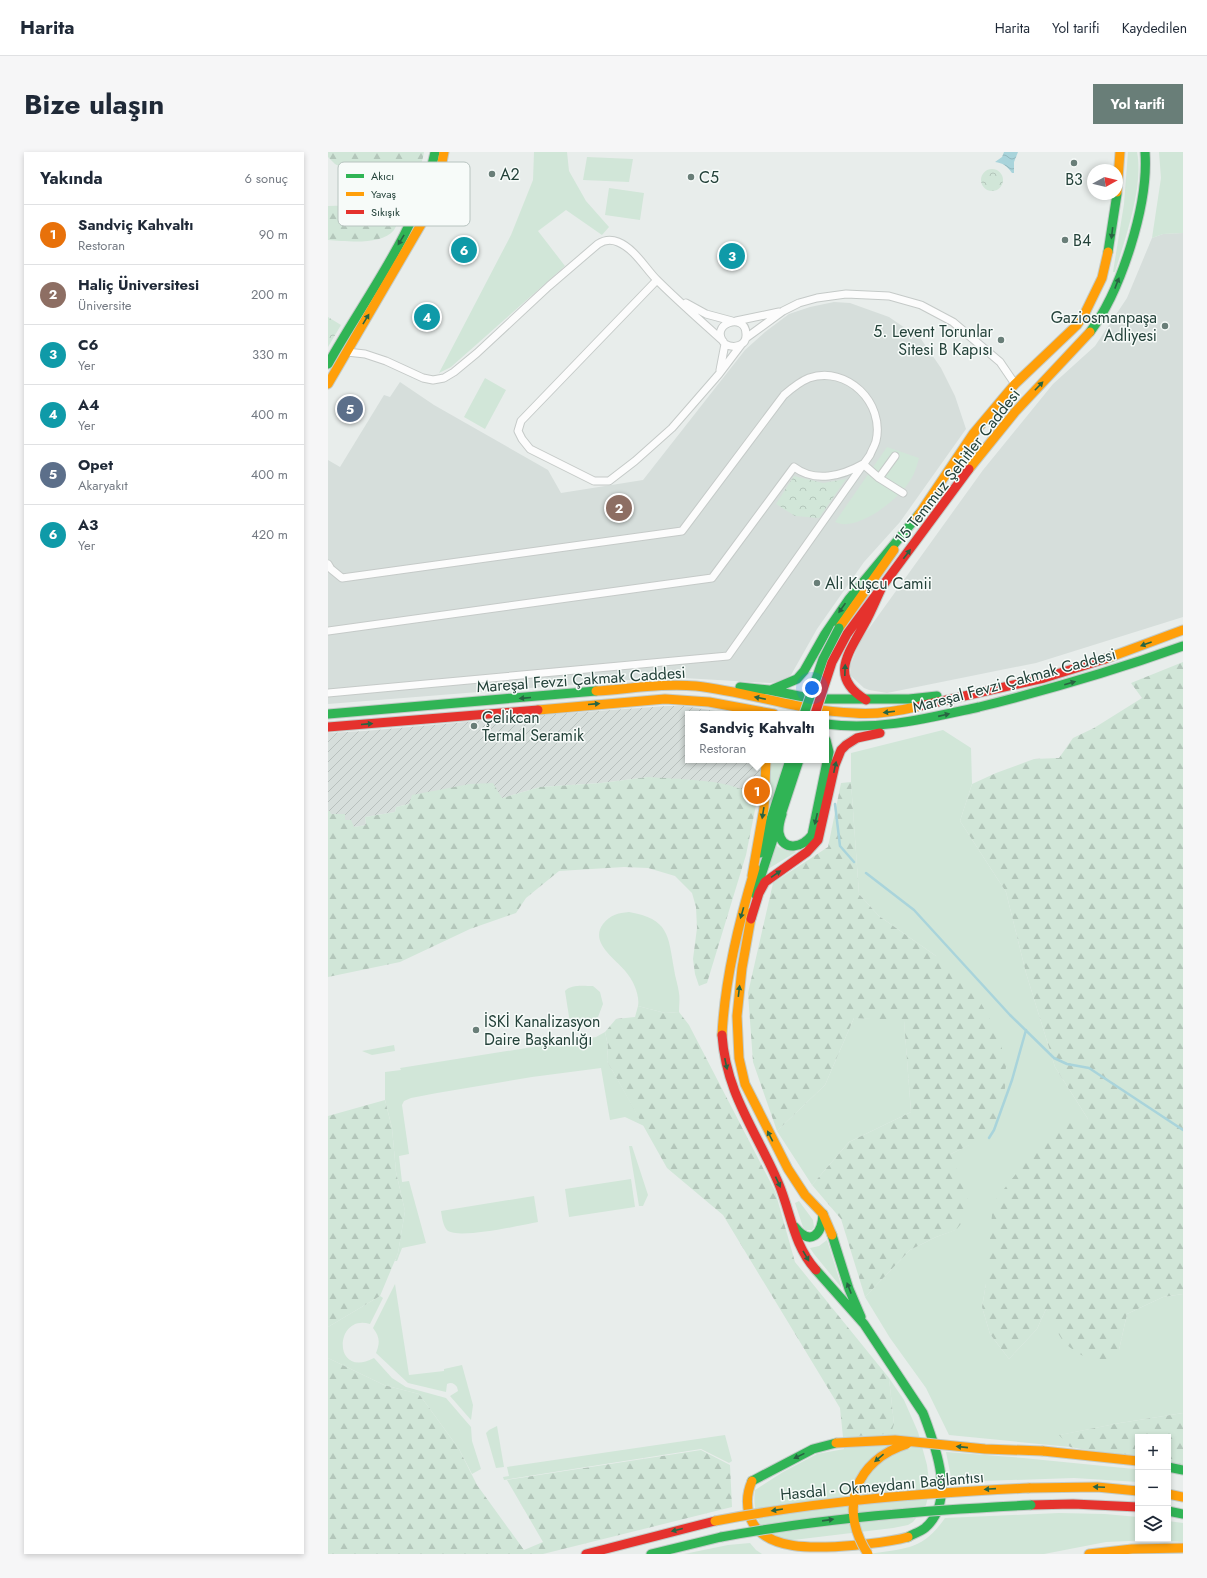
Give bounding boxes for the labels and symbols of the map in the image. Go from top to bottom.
marker: B3 [1069,158,1079,168]
legend [338,162,470,226]
place label: A2 [500,163,520,186]
north arrow [1087,164,1123,200]
place label: C5 [699,166,719,189]
text: Akıcı [371,168,394,184]
place label: B3 [1065,168,1083,191]
marker: A2 [487,169,497,179]
marker: C5 [686,172,696,182]
text: Yavaş [371,186,396,202]
text: Sıkışık [371,204,400,220]
one-way arrow [1109,227,1115,239]
place label: B4 [1073,229,1091,252]
one-way arrow [398,234,405,246]
pin: 6 [451,235,477,265]
marker: B4 [1060,235,1070,245]
pin: 3 [719,241,745,271]
one-way arrow [1114,277,1120,289]
pin: 4 [414,302,440,332]
place label: Gaziosmanpaşa Adliyesi [1051,306,1157,347]
one-way arrow [363,313,370,325]
place label: 5. Levent Torunlar Sitesi B Kapısı [873,320,994,361]
marker: Gaziosmanpaşa Adliyesi [1160,321,1170,331]
marker: 5. Levent Torunlar Sitesi B Kapısı [996,335,1006,345]
one-way arrow [1034,381,1044,391]
street label: 15 Temmuz Şehitler Caddesi [889,384,1026,549]
pin: 5 [337,394,363,424]
pin: 2 [606,493,632,523]
one-way arrow [903,549,911,559]
place label: Ali Kuşcu Camii [825,572,932,595]
marker: Ali Kuşcu Camii [812,578,822,588]
one-way arrow [838,603,846,614]
one-way arrow [1140,641,1152,647]
street label: Mareşal Fevzi Çakmak Caddesi [910,642,1118,719]
street label: Mareşal Fevzi Çakmak Caddesi [476,661,686,698]
one-way arrow [842,664,849,676]
your location [802,678,822,698]
one-way arrow [1064,680,1076,686]
one-way arrow [519,694,531,701]
one-way arrow [754,694,766,700]
one-way arrow [588,701,600,708]
place label: Çelikcan Termal Seramik [482,706,585,747]
one-way arrow [883,709,895,715]
one-way arrow [938,711,950,717]
one-way arrow [361,720,373,727]
marker: Çelikcan Termal Seramik [469,721,479,731]
one-way arrow [832,760,838,773]
pin: 1 [744,776,770,806]
one-way arrow [760,807,766,819]
one-way arrow [812,813,818,825]
one-way arrow [771,870,781,878]
one-way arrow [739,907,745,919]
one-way arrow [736,985,742,998]
place label: İSKİ Kanalizasyon Daire Başkanlığı [484,1010,600,1051]
marker: İSKİ Kanalizasyon Daire Başkanlığı [471,1025,481,1035]
one-way arrow [723,1058,729,1070]
one-way arrow [767,1130,773,1142]
one-way arrow [775,1177,781,1188]
one-way arrow [802,1250,809,1262]
one-way arrow [845,1282,851,1294]
one-way arrow [956,1443,968,1450]
one-way arrow [794,1453,805,1459]
one-way arrow [874,1453,884,1462]
street label: Hasdal - Okmeydanı Bağlantısı [779,1465,985,1506]
one-way arrow [1092,1484,1105,1490]
one-way arrow [984,1486,996,1493]
one-way arrow [771,1507,783,1513]
one-way arrow [822,1517,834,1523]
one-way arrow [670,1527,683,1533]

